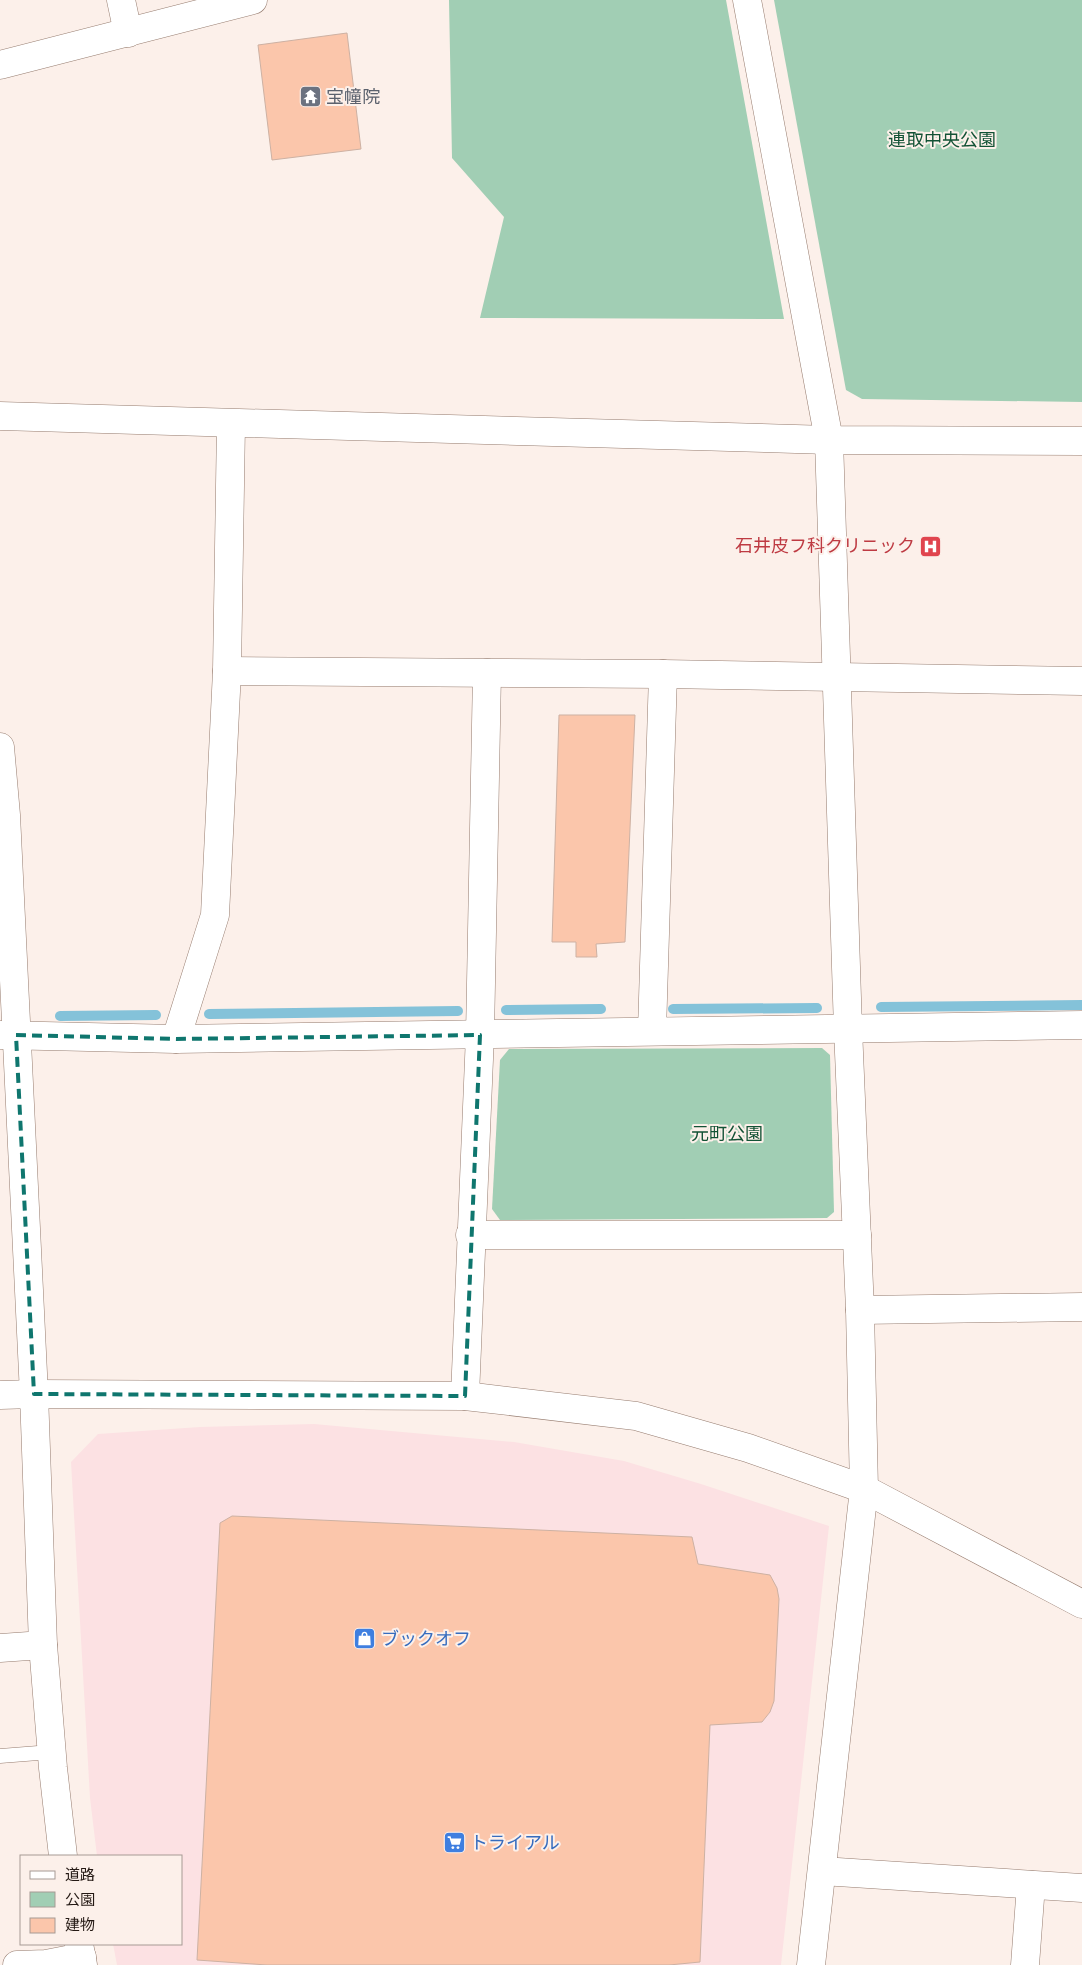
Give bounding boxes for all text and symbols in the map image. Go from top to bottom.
temple icon: 宝幢院 [298,85,322,109]
place label: 宝幢院 [326,85,380,108]
park label: 連取中央公園 [888,128,996,151]
place label: 石井皮フ科クリニック [735,534,915,557]
hospital icon: 石井皮フ科クリニック [919,534,943,558]
park label: 元町公園 [691,1122,763,1145]
shop icon: ブックオフ [353,1627,377,1651]
place label: ブックオフ [381,1627,471,1650]
supermarket icon: トライアル [442,1831,466,1855]
place label: トライアル [470,1831,560,1854]
legend [20,1855,182,1945]
text: 道路 [65,1865,95,1884]
text: 公園 [65,1890,95,1909]
text: 建物 [65,1915,95,1934]

